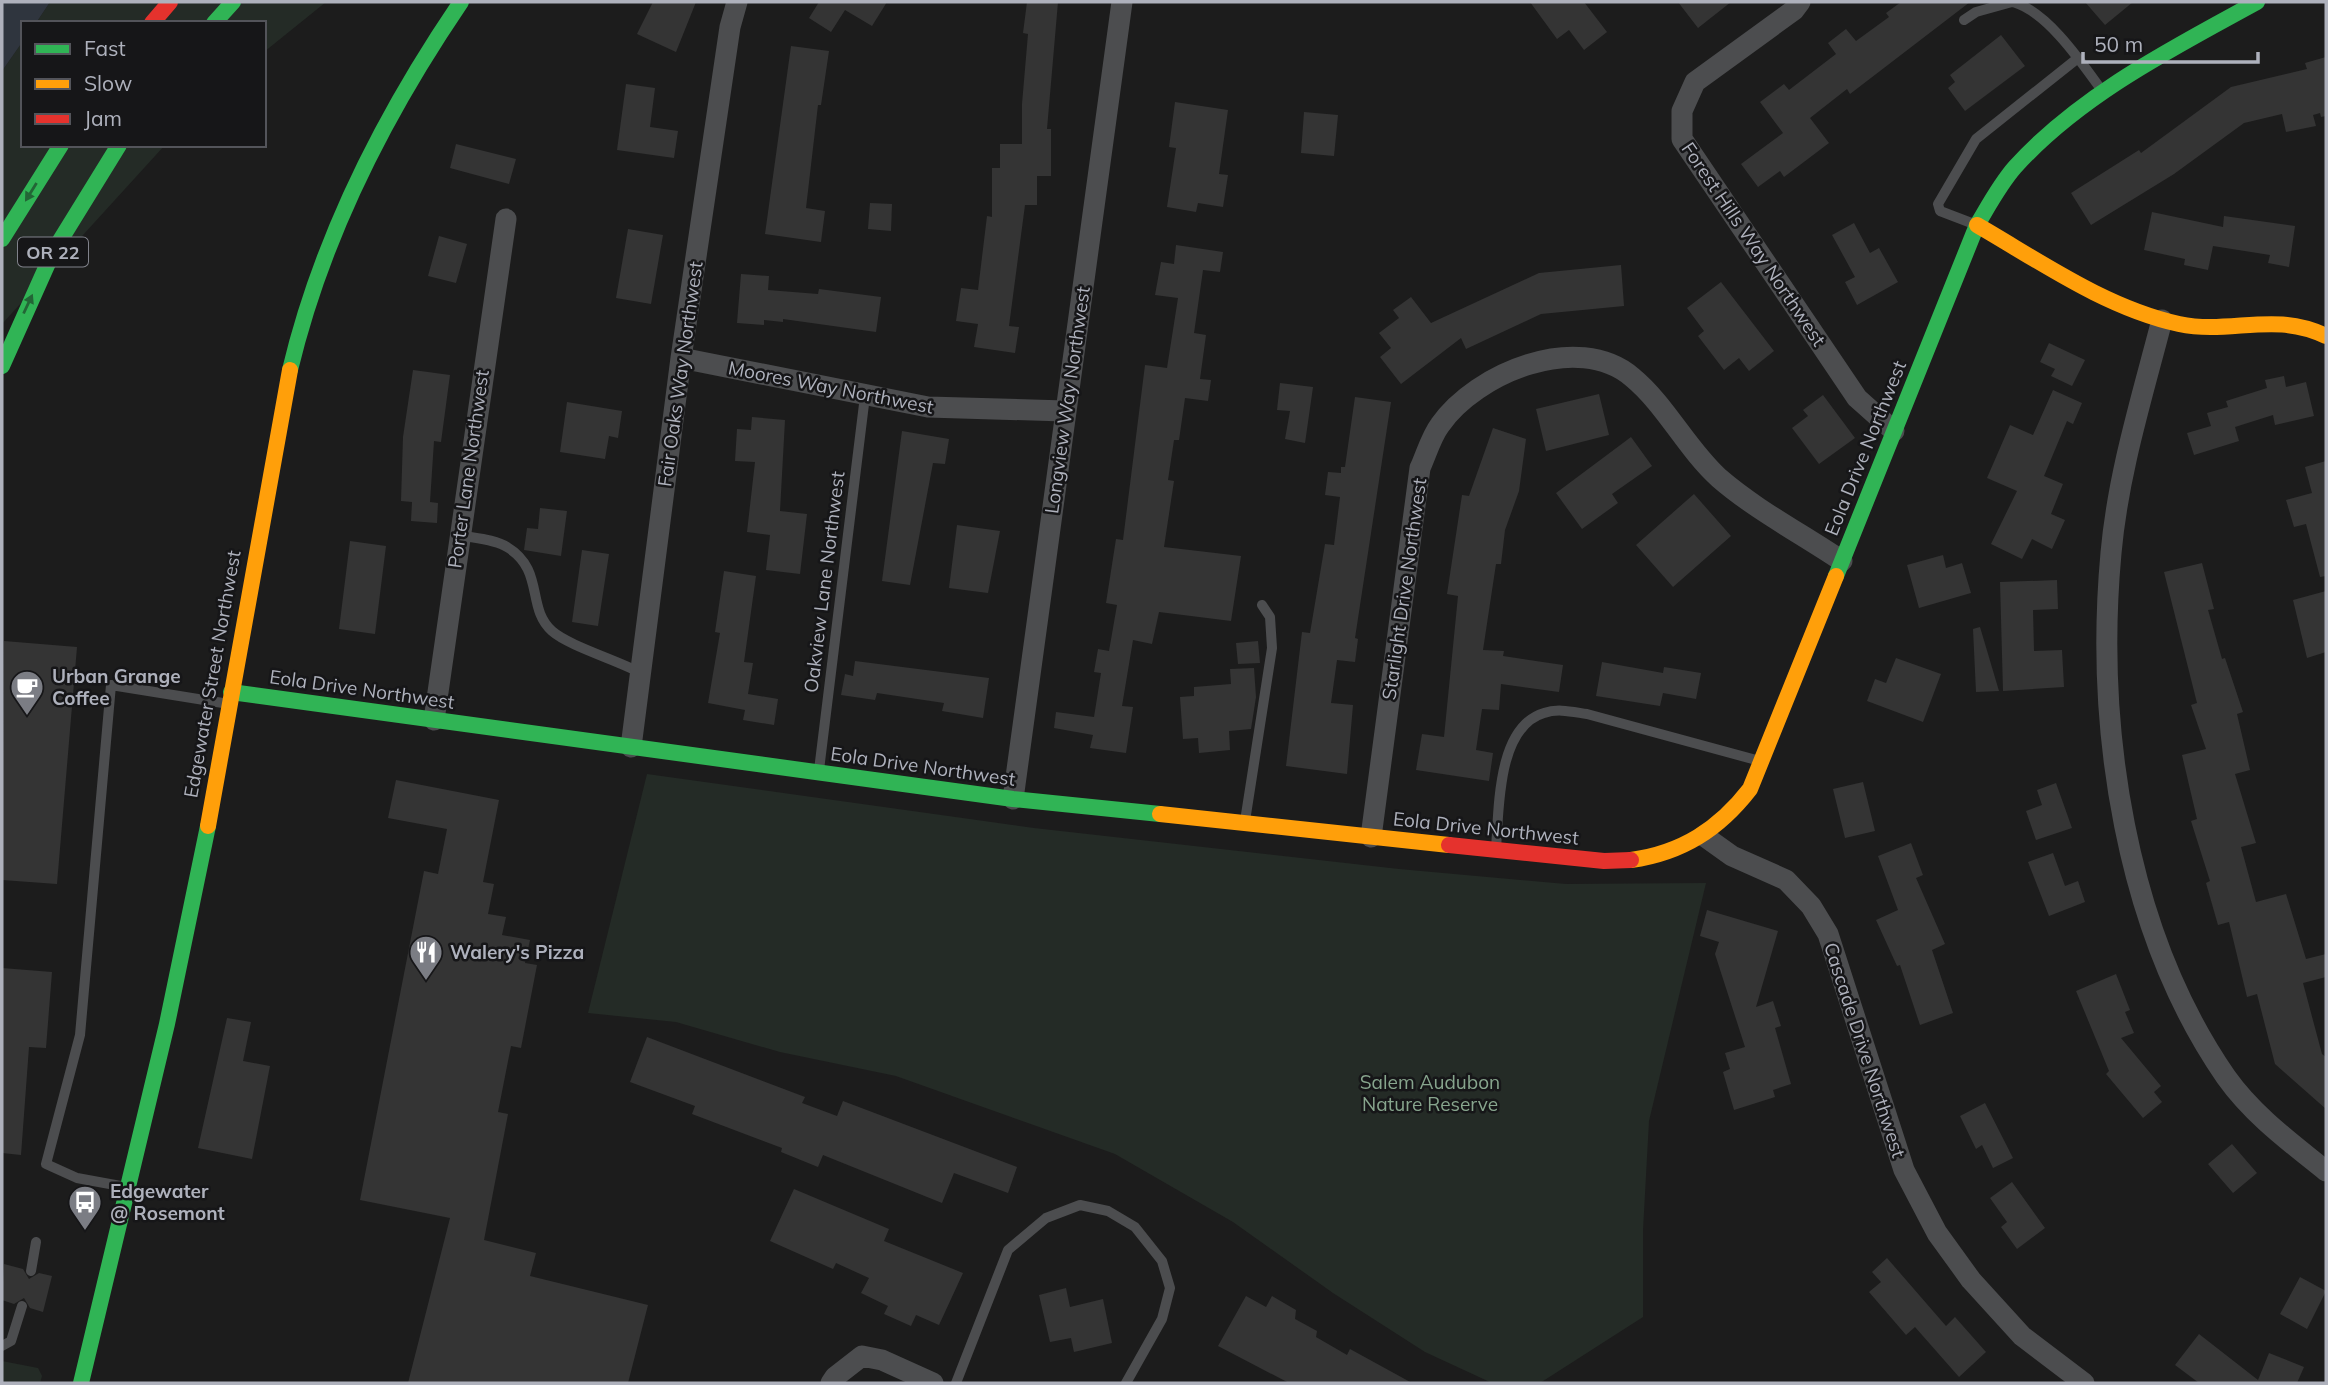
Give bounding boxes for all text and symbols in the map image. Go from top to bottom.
legend [21,21,266,147]
scale bar [2083,21,2258,65]
text: 50 m [2094,31,2143,57]
text: Fast [84,35,126,61]
text: Slow [84,70,132,96]
text: Jam [84,105,122,131]
street label: Forest Hills Way Northwest [1677,137,1832,351]
one-way arrow [24,182,37,201]
road number: OR 22 [18,238,88,266]
street label: Fair Oaks Way Northwest [652,259,708,488]
street label: Longview Way Northwest [1039,285,1095,515]
one-way arrow [23,294,34,314]
street label: Moores Way Northwest [726,355,936,419]
street label: Eola Drive Northwest [1819,357,1911,539]
street label: Porter Lane Northwest [442,368,494,570]
street label: Oakview Lane Northwest [799,470,850,694]
street label: Starlight Drive Northwest [1377,476,1431,701]
street label: Edgewater Street Northwest [178,548,246,800]
place label: Urban Grange Coffee [52,664,181,710]
street label: Eola Drive Northwest [268,664,456,714]
cafe icon: Urban Grange Coffee [8,668,46,717]
street label: Eola Drive Northwest [829,741,1017,791]
street label: Eola Drive Northwest [1392,806,1580,850]
restaurant icon: Walery's Pizza [407,933,445,982]
street label: Cascade Drive Northwest [1819,939,1911,1161]
place label: Walery's Pizza [450,940,584,964]
park label: Salem Audubon Nature Reserve [1360,1070,1500,1116]
place label: Edgewater @ Rosemont [110,1179,225,1225]
bus stop icon: Edgewater @ Rosemont [66,1183,104,1232]

